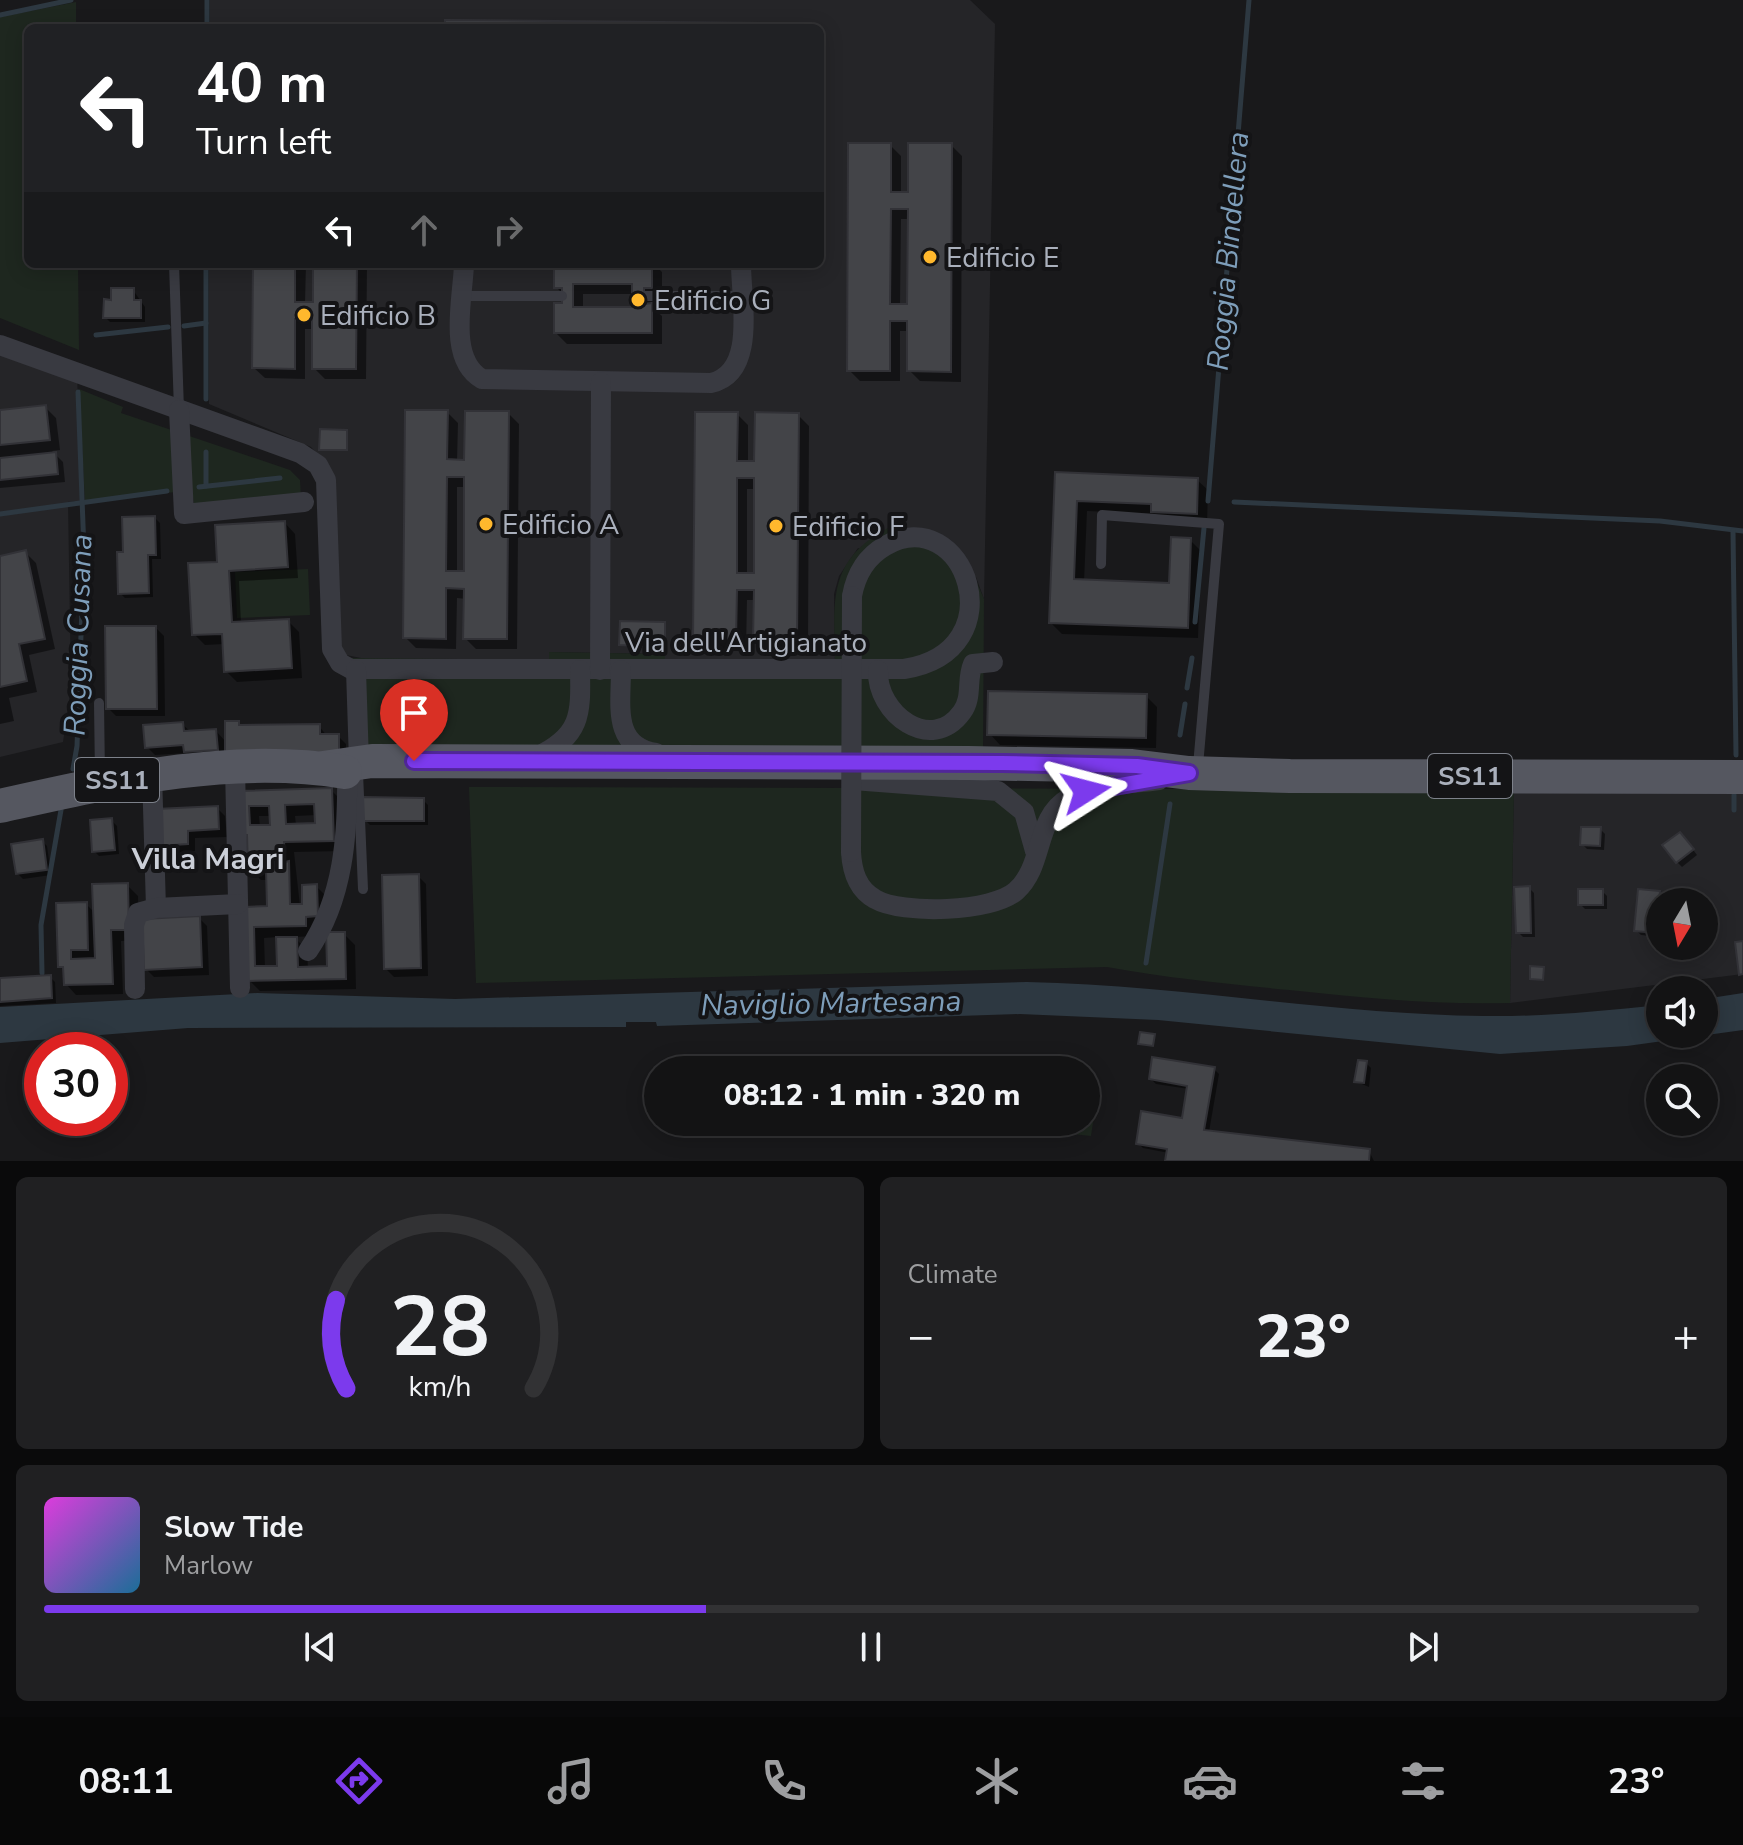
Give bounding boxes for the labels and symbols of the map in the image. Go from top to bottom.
water label: Roggia Bindellera [1198,130,1259,372]
place label: Edificio E [946,239,1059,277]
marker: Edificio E [921,248,939,266]
place label: Edificio G [654,282,771,320]
marker: Edificio G [629,291,647,309]
place label: Edificio B [320,297,436,335]
marker: Edificio B [295,306,313,324]
place label: Edificio A [502,506,619,544]
place label: Edificio F [792,508,904,546]
marker: Edificio A [477,515,495,533]
marker: Edificio F [767,517,785,535]
water label: Roggia Cusana [54,533,103,737]
street label: Via dell'Artigianato [624,624,867,662]
pin [380,679,448,761]
position arrow [1044,749,1128,833]
road number: SS11 [1428,754,1512,798]
road number: SS11 [75,758,159,802]
district label: Villa Magri [131,839,284,880]
north arrow [1646,888,1718,960]
water label: Naviglio Martesana [700,981,962,1026]
speed limit sign: 30 [24,1032,128,1136]

